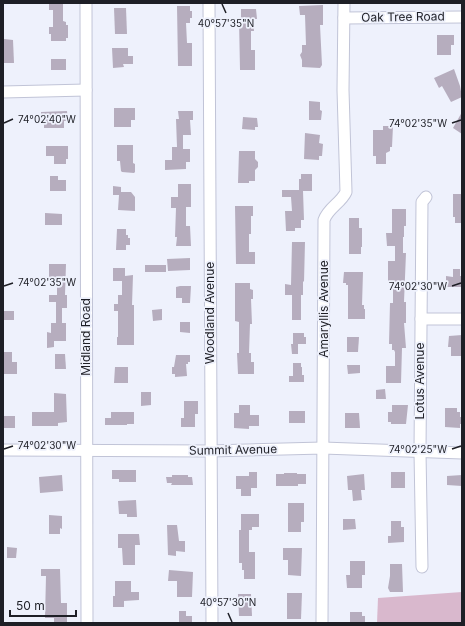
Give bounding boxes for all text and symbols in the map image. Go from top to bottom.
street label: Oak Tree Road [361,8,445,25]
text: 40°57'35"N [198,17,254,29]
text: 74°02'40"W [18,113,76,125]
text: 74°02'35"W [389,117,447,129]
street label: Amaryllis Avenue [316,260,331,358]
street label: Woodland Avenue [202,262,217,364]
text: 74°02'35"W [18,276,76,288]
text: 74°02'30"W [389,280,447,292]
street label: Midland Road [78,298,93,376]
street label: Lotus Avenue [412,343,427,419]
text: 74°02'30"W [18,439,76,451]
street label: Summit Avenue [189,441,277,458]
text: 74°02'25"W [389,443,447,455]
scale bar [10,592,76,618]
text: 40°57'30"N [200,596,256,608]
text: 50 m [16,598,45,613]

